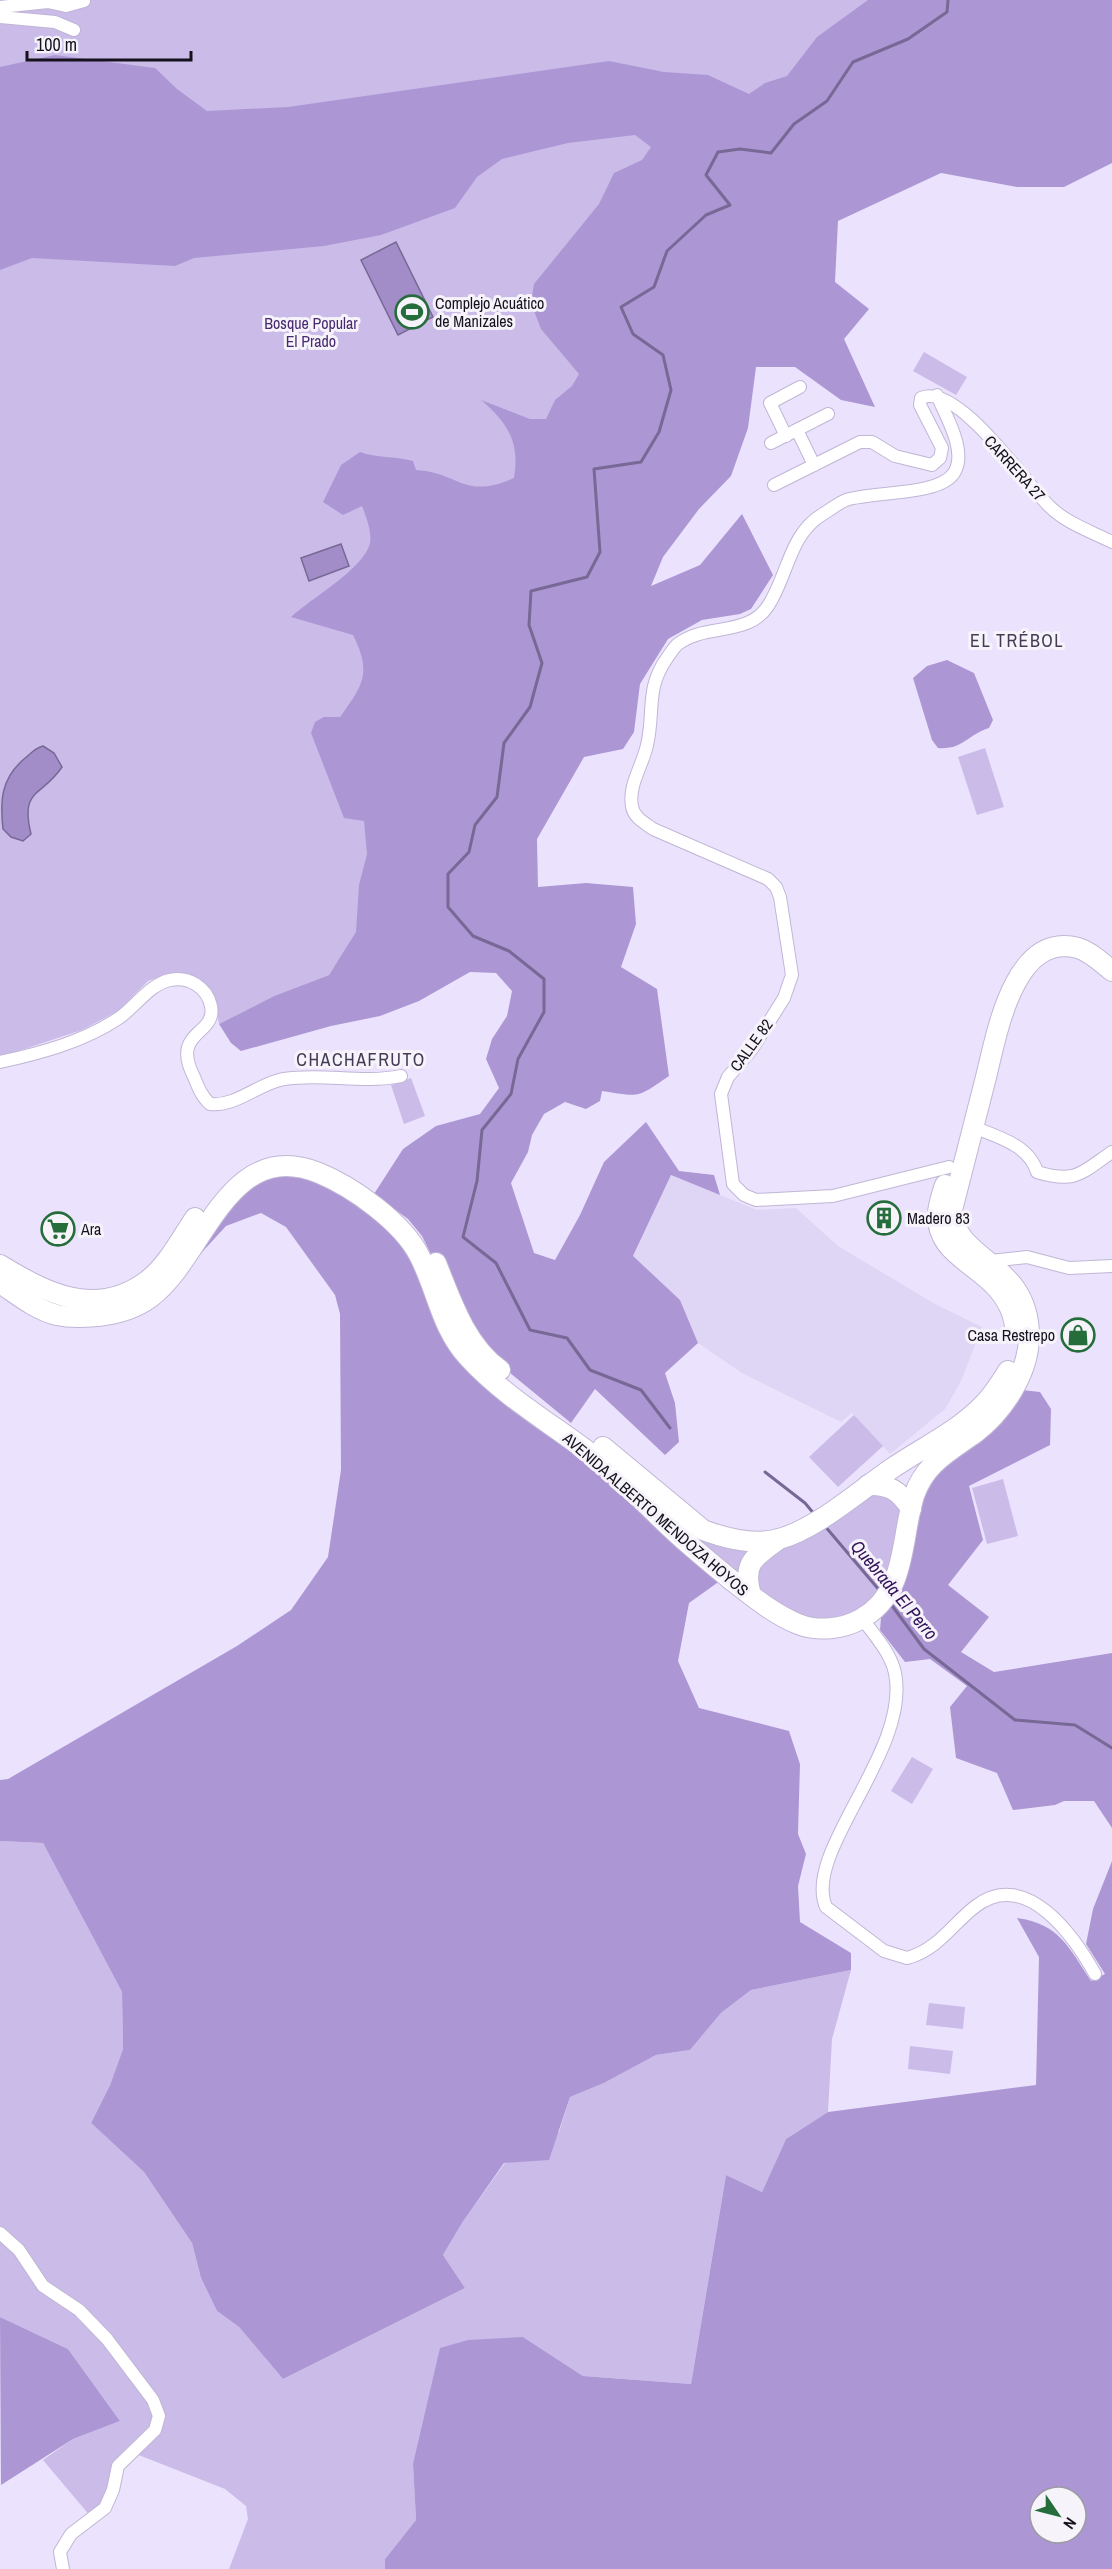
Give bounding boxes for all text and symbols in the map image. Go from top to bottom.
scale bar [27,24,190,62]
text: 100 m [36,32,77,57]
place label: Complejo Acuático de Manizales [435,292,544,332]
sports icon: Complejo Acuático de Manizales [394,294,430,330]
park label: Bosque Popular El Prado [264,312,358,352]
street label: CARRERA 27 [980,430,1050,506]
district label: EL TRÉBOL [970,628,1064,653]
street label: CALLE 82 [725,1014,777,1076]
district label: CHACHAFRUTO [296,1047,426,1072]
building icon: Madero 83 [866,1200,902,1236]
place label: Madero 83 [907,1207,970,1229]
supermarket icon: Ara [40,1211,76,1247]
place label: Ara [80,1218,102,1240]
shop icon: Casa Restrepo [1060,1317,1096,1353]
place label: Casa Restrepo [967,1324,1055,1346]
street label: AVENIDA ALBERTO MENDOZA HOYOS [558,1427,754,1601]
water label: Quebrada El Perro [845,1535,944,1645]
north arrow [1028,2485,1088,2545]
text: N [1059,2513,1082,2534]

